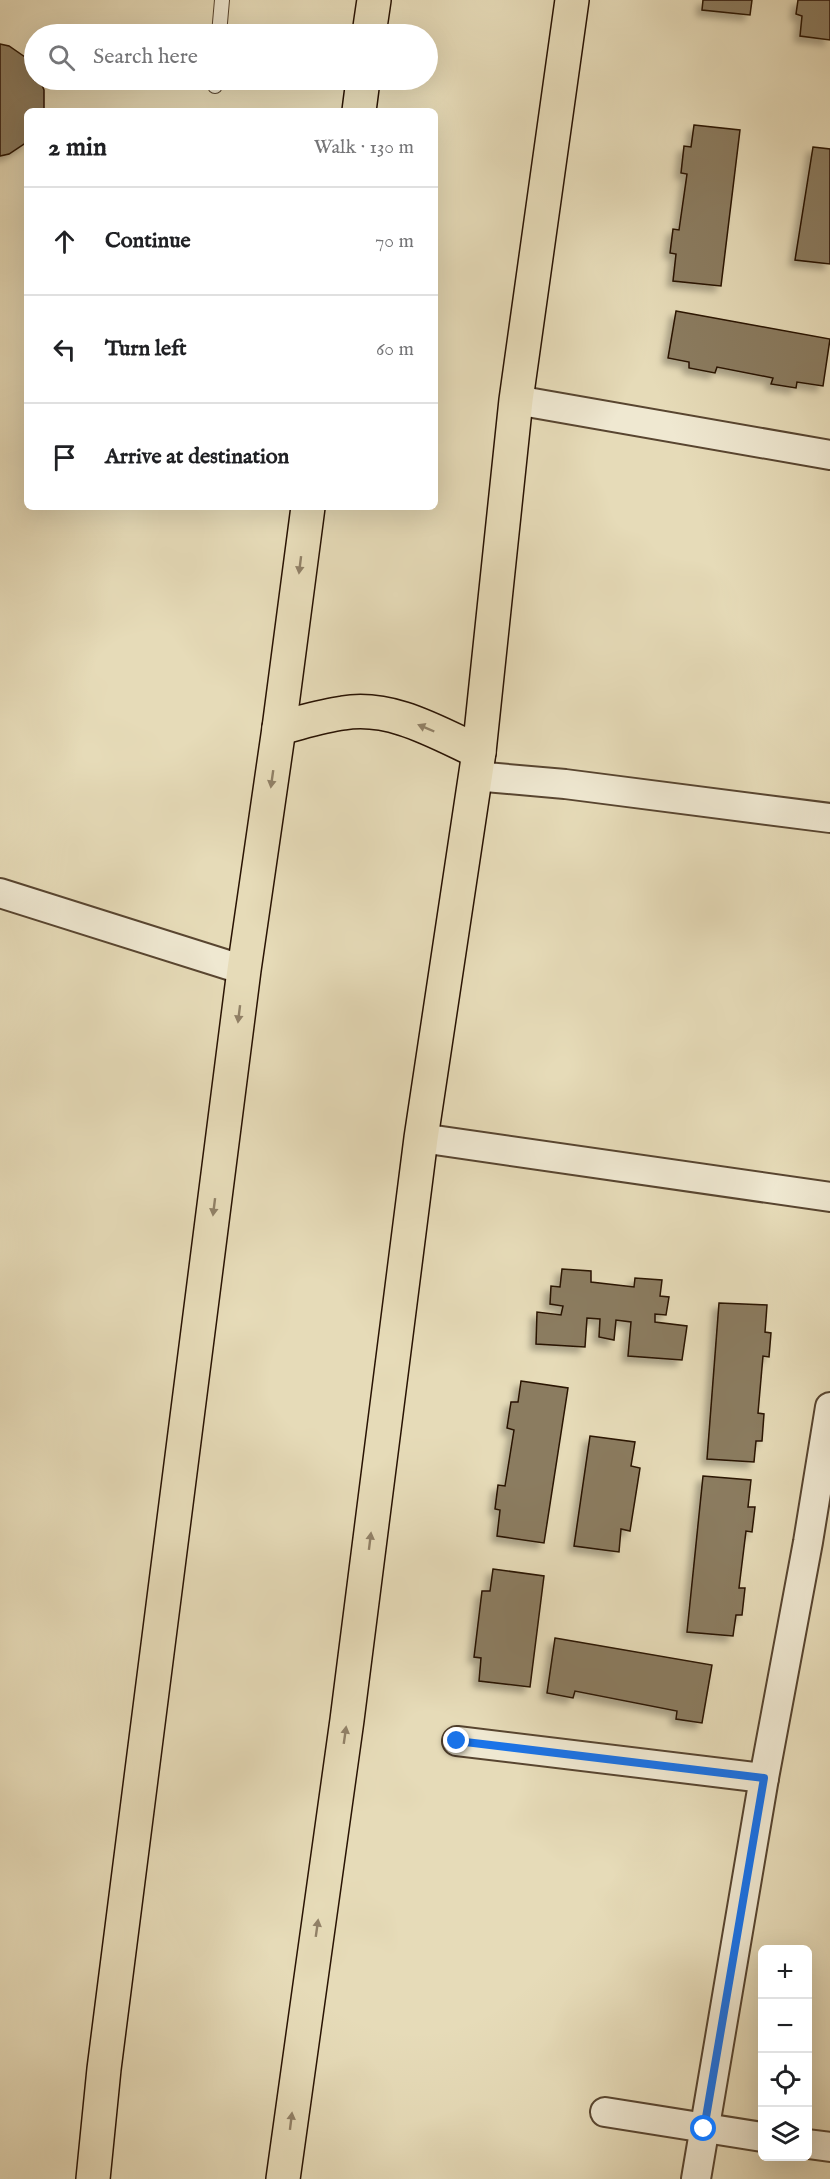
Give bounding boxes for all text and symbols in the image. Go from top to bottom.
search box [24,24,438,90]
icon: search [45,41,78,74]
text: Search here [93,43,198,71]
text: 2 min [48,131,107,164]
text: Walk · 130 m [314,135,414,160]
icon: ahead [48,225,81,258]
text: Continue [105,227,191,255]
text: 70 m [375,229,414,254]
icon: left [48,333,81,366]
text: Turn left [105,335,187,363]
text: 60 m [376,337,414,362]
icon: arrive [48,441,81,474]
text: Arrive at destination [105,443,289,471]
one-way arrow [296,556,305,575]
one-way arrow [416,723,434,733]
one-way arrow [267,770,276,789]
one-way arrow [234,1004,243,1023]
one-way arrow [209,1198,219,1217]
one-way arrow [365,1532,375,1551]
one-way arrow [341,1725,350,1744]
route end [443,1727,469,1753]
one-way arrow [313,1918,322,1937]
map controls [758,1945,812,2161]
button: + [758,1945,812,1999]
button: − [758,1999,812,2053]
button: locate [758,2053,812,2107]
button: layers [758,2107,812,2161]
one-way arrow [286,2111,295,2130]
route start [690,2115,716,2141]

